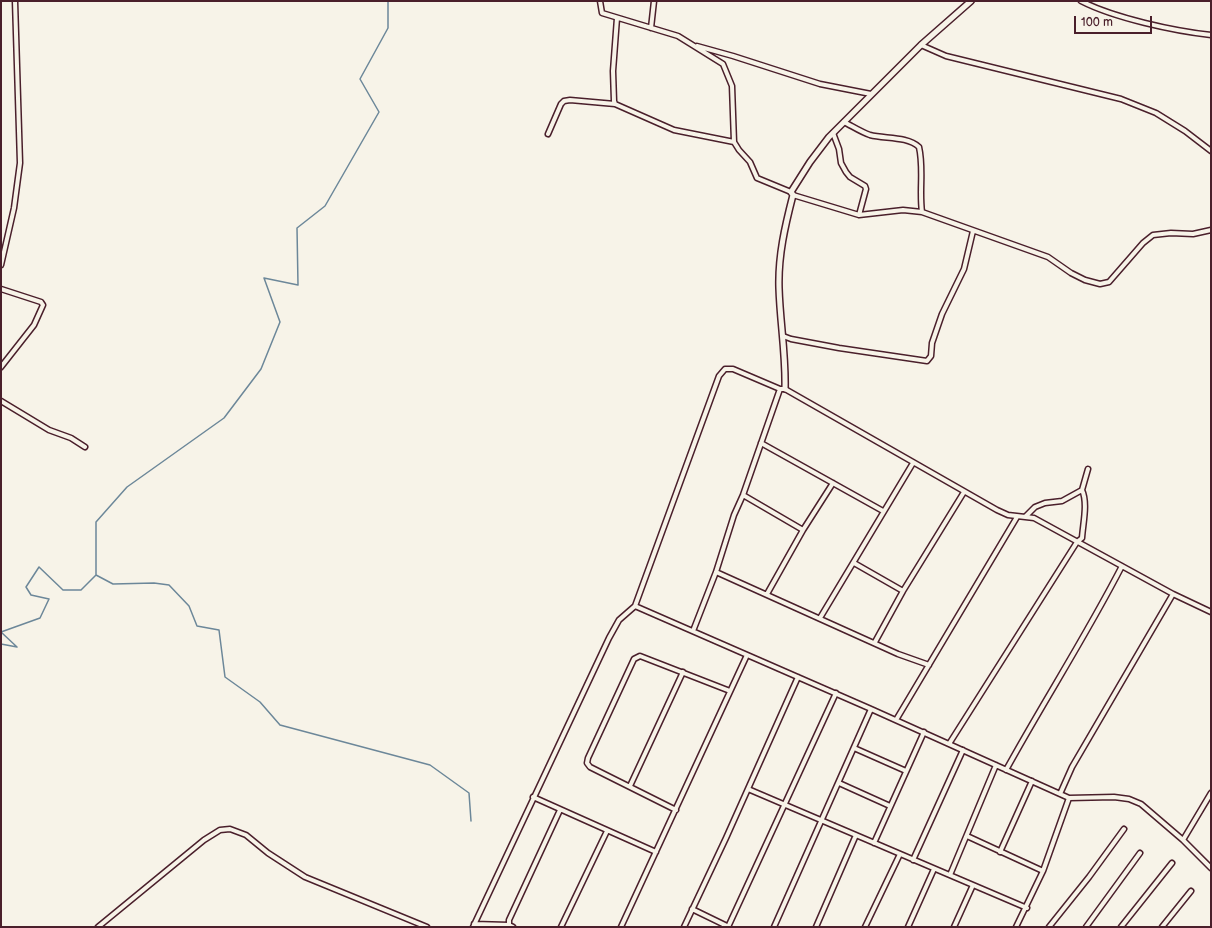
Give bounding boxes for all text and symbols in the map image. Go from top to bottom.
scale bar [1076,8,1154,34]
text: 100 m [1081,15,1113,30]

